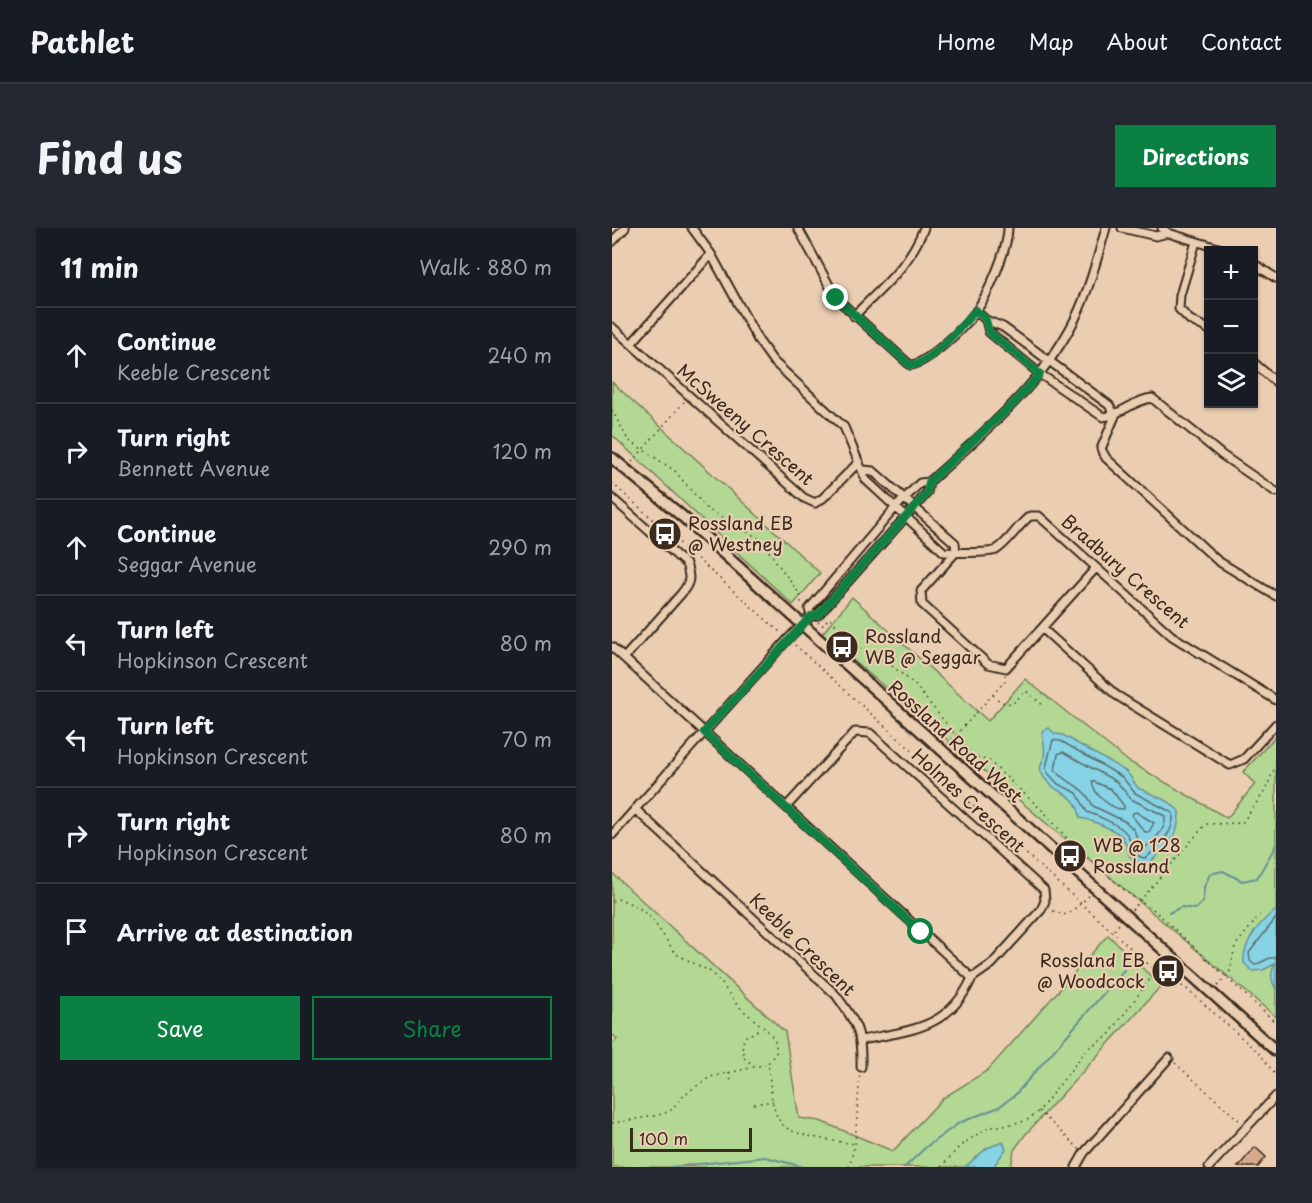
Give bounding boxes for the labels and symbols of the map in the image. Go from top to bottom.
route end [822,284,848,310]
street label: McSweeny Crescent [672,357,820,491]
street label: Bradbury Crescent [1056,508,1196,634]
place label: Rossland EB @ Westney [688,509,793,557]
bus stop icon: Rossland EB @ Westney [647,516,683,552]
place label: Rossland WB @ Seggar [865,622,981,670]
bus stop icon: Rossland WB @ Seggar [824,629,860,665]
street label: Rossland Road West [883,673,1029,809]
street label: Holmes Crescent [906,741,1032,858]
place label: WB @ 128 Rossland [1093,831,1181,879]
bus stop icon: WB @ 128 Rossland [1052,838,1088,874]
street label: Keeble Crescent [744,886,862,1002]
route start [907,918,933,944]
place label: Rossland EB @ Woodcock [1037,946,1145,994]
bus stop icon: Rossland EB @ Woodcock [1150,953,1186,989]
scale bar [630,1125,752,1152]

